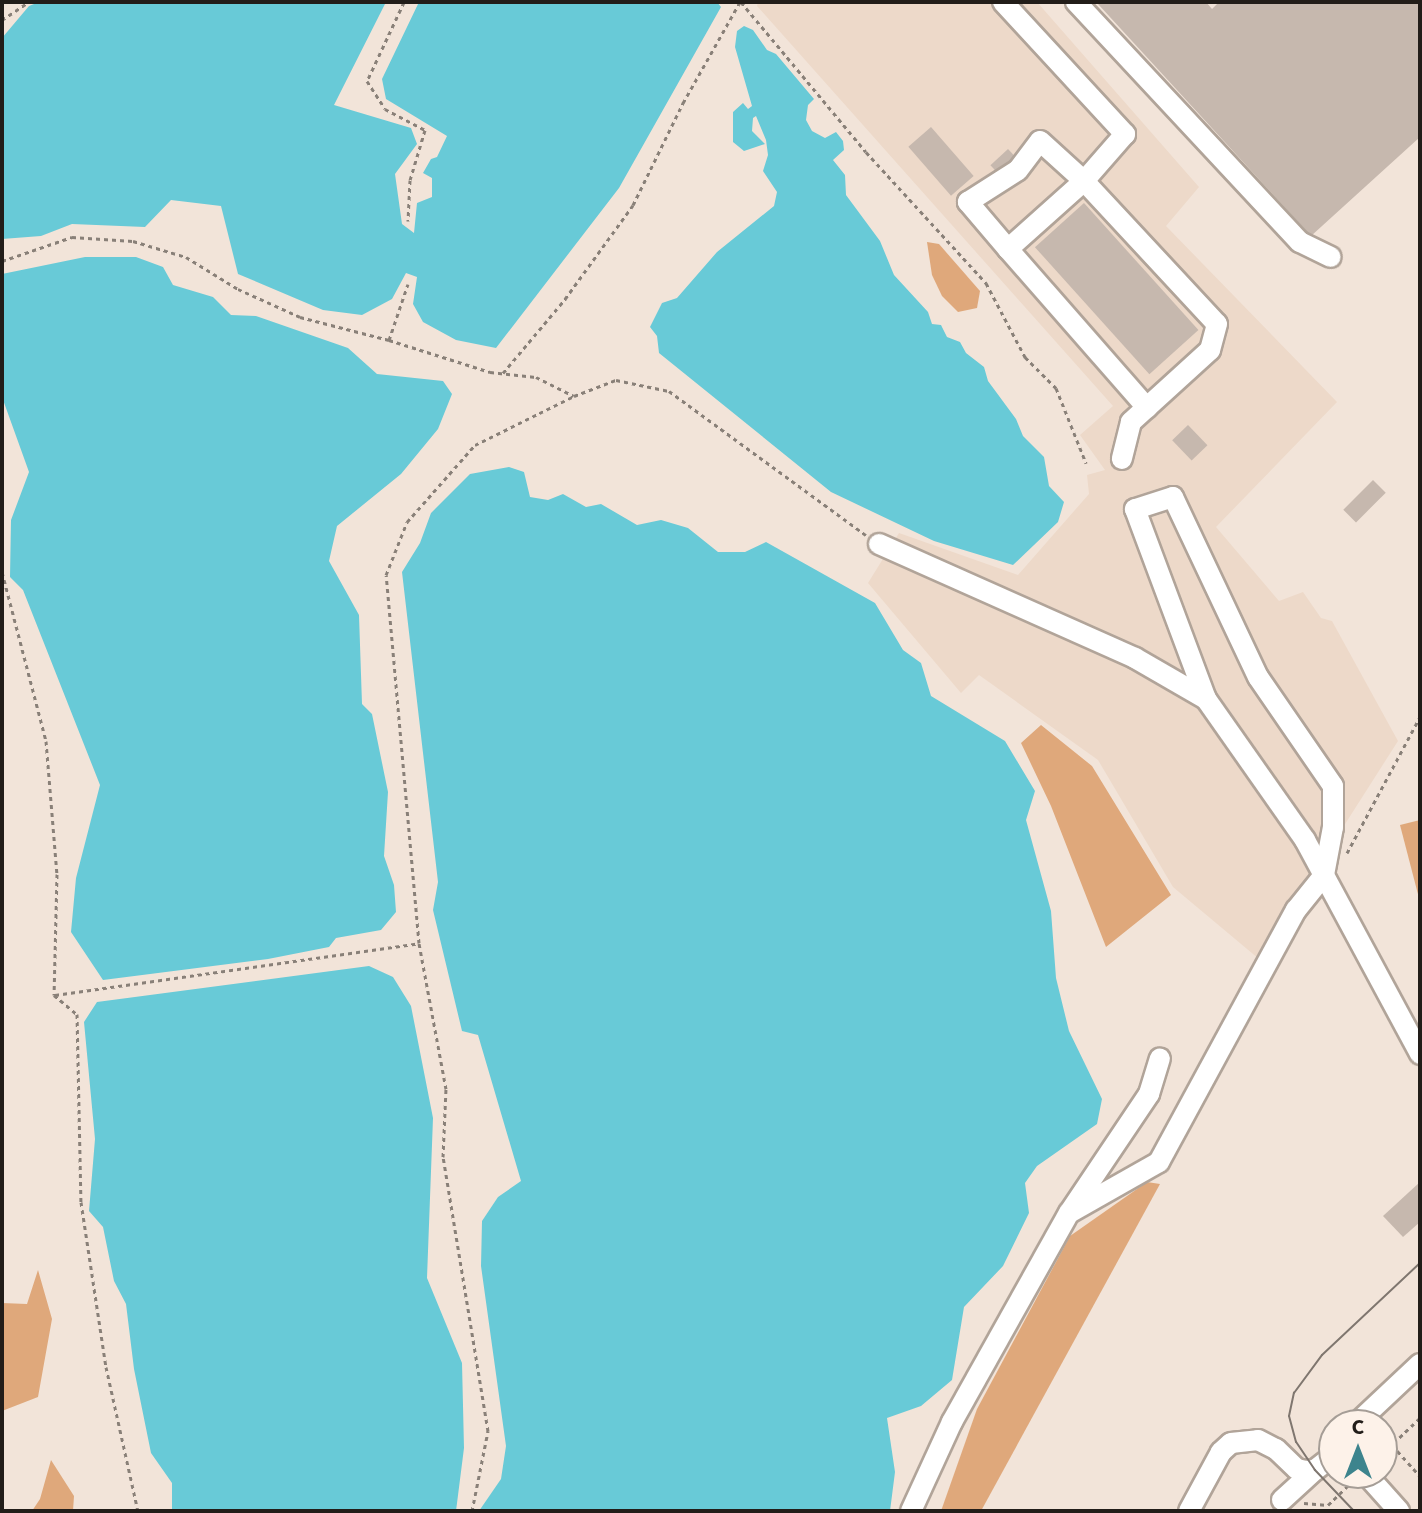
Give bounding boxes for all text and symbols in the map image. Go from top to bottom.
north arrow [1318,1409,1398,1489]
text: С [1352,1411,1364,1443]

